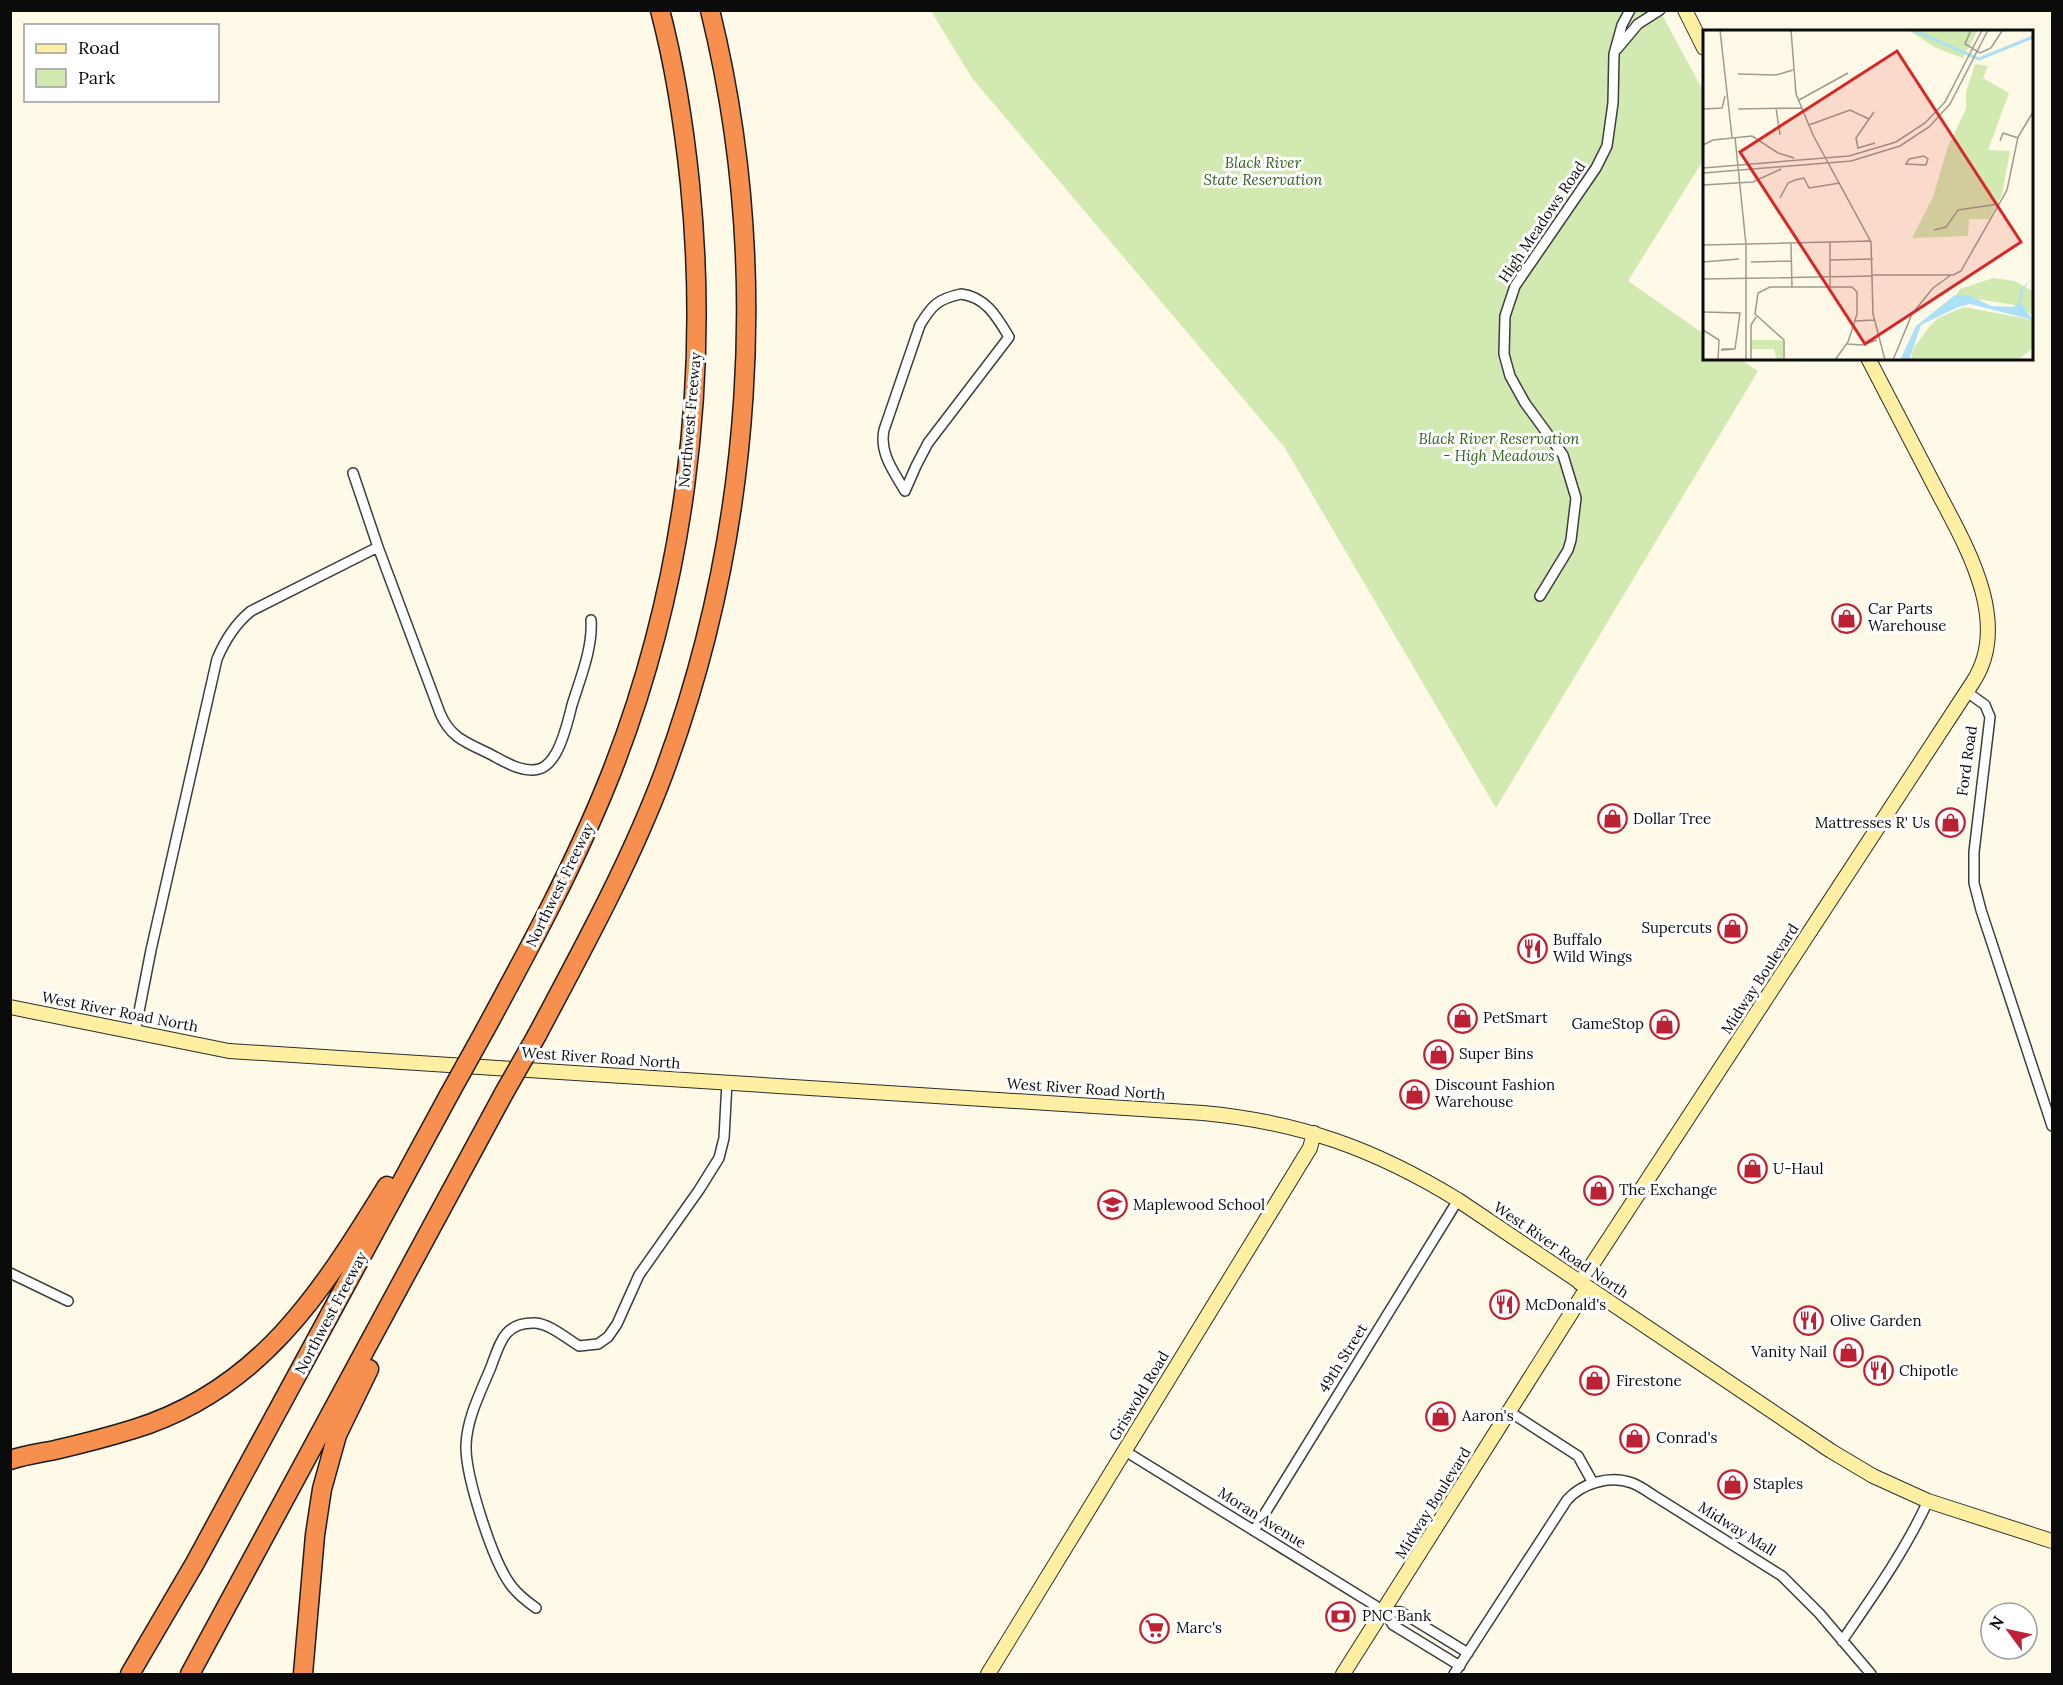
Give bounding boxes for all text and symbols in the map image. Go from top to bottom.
legend [24,24,219,102]
inset map [1703,30,2033,360]
text: Road [78,36,120,59]
text: Park [78,66,116,89]
park label: Black River State Reservation [1203,153,1323,189]
street label: High Meadows Road [1494,157,1589,286]
street label: Northwest Freeway [674,351,705,489]
park label: Black River Reservation - High Meadows [1419,429,1580,465]
place label: Car Parts Warehouse [1868,599,1946,635]
shop icon: Car Parts Warehouse [1831,602,1863,634]
street label: Ford Road [1952,724,1981,797]
shop icon: Dollar Tree [1596,803,1628,835]
shop icon: Mattresses R' Us [1935,807,1967,839]
place label: Dollar Tree [1633,809,1711,828]
place label: Mattresses R' Us [1815,813,1930,832]
street label: Northwest Freeway [521,819,598,950]
shop icon: Supercuts [1717,912,1749,944]
place label: Supercuts [1641,918,1712,937]
street label: Midway Boulevard [1717,920,1802,1038]
place label: Buffalo Wild Wings [1553,930,1632,966]
restaurant icon: Buffalo Wild Wings [1516,933,1548,965]
street label: West River Road North [40,987,200,1036]
shop icon: PetSmart [1446,1002,1478,1034]
place label: PetSmart [1483,1008,1548,1027]
shop icon: GameStop [1649,1008,1681,1040]
place label: GameStop [1571,1014,1644,1033]
shop icon: Super Bins [1422,1038,1454,1070]
street label: West River Road North [521,1042,681,1073]
place label: Super Bins [1459,1044,1533,1063]
street label: West River Road North [1006,1073,1166,1104]
place label: Discount Fashion Warehouse [1435,1075,1555,1111]
shop icon: Discount Fashion Warehouse [1398,1078,1430,1110]
shop icon: U-Haul [1736,1153,1768,1185]
place label: U-Haul [1773,1159,1824,1178]
shop icon: The Exchange [1582,1174,1614,1206]
place label: The Exchange [1619,1180,1717,1199]
school or university icon: Maplewood School [1096,1189,1128,1221]
place label: Maplewood School [1133,1195,1265,1214]
street label: West River Road North [1490,1197,1633,1302]
street label: Northwest Freeway [290,1248,371,1377]
restaurant icon: McDonald's [1488,1289,1520,1321]
place label: McDonald's [1525,1295,1606,1314]
restaurant icon: Olive Garden [1793,1305,1825,1337]
place label: Olive Garden [1830,1311,1922,1330]
street label: 49th Street [1314,1319,1371,1396]
shop icon: Vanity Nail [1832,1336,1864,1368]
place label: Vanity Nail [1750,1342,1827,1361]
street label: Griswold Road [1104,1347,1173,1444]
restaurant icon: Chipotle [1862,1355,1894,1387]
place label: Chipotle [1899,1361,1958,1380]
shop icon: Firestone [1579,1365,1611,1397]
place label: Firestone [1616,1371,1682,1390]
shop icon: Aaron's [1425,1400,1457,1432]
place label: Aaron's [1461,1406,1514,1425]
shop icon: Conrad's [1619,1422,1651,1454]
place label: Conrad's [1656,1428,1718,1447]
street label: Midway Boulevard [1391,1443,1475,1562]
shop icon: Staples [1716,1468,1748,1500]
place label: Staples [1753,1474,1803,1493]
street label: Moran Avenue [1215,1483,1310,1552]
street label: Midway Mall [1695,1497,1780,1560]
bank icon: PNC Bank [1325,1600,1357,1632]
north arrow [1979,1601,2039,1661]
place label: PNC Bank [1362,1606,1431,1625]
supermarket icon: Marc's [1139,1612,1171,1644]
text: N [1985,1612,2008,1633]
place label: Marc's [1176,1618,1222,1637]

